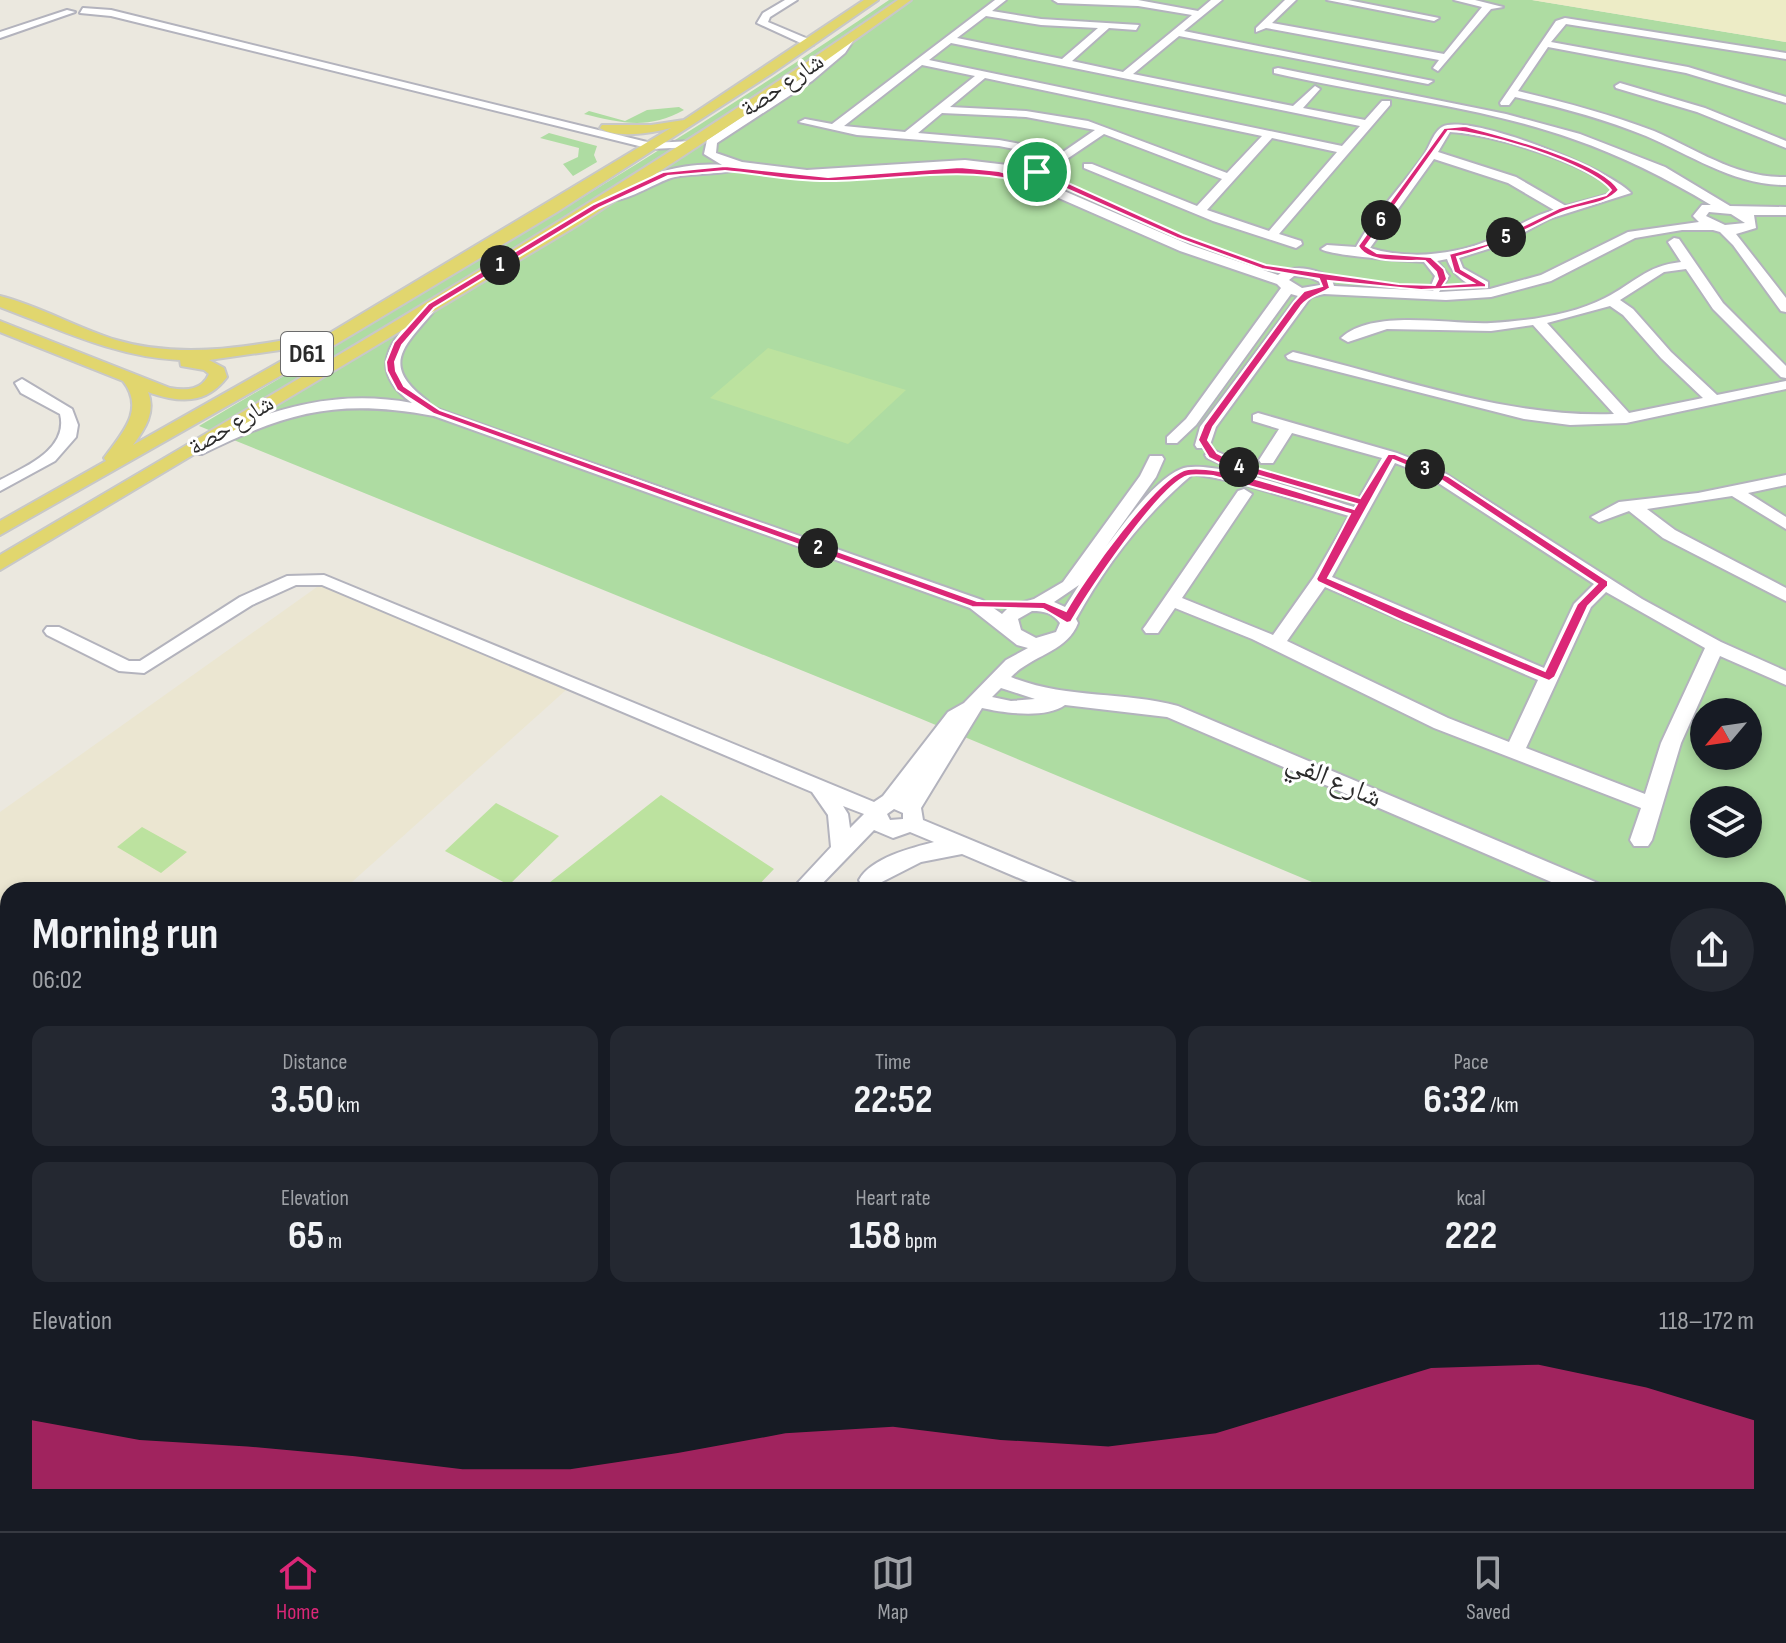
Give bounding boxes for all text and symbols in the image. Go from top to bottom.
street label: شارع حصة [735,47,829,123]
pin [1003,138,1071,206]
icon: arrive [1015,150,1059,194]
pin: 6 [1361,200,1401,240]
text: 6 [1376,206,1386,233]
pin: 5 [1486,217,1526,257]
text: 5 [1501,223,1511,250]
pin: 1 [480,245,520,285]
text: 1 [496,251,504,278]
road number: D61 [281,332,333,376]
street label: شارع حصة [183,388,279,462]
pin: 4 [1219,447,1259,487]
pin: 3 [1405,449,1445,489]
text: 4 [1234,453,1244,480]
text: 3 [1420,455,1430,482]
pin: 2 [798,528,838,568]
text: 2 [813,534,823,561]
north arrow [1690,698,1762,770]
map controls [1690,698,1762,858]
street label: شارع الفي [1279,745,1387,820]
button: layers [1690,786,1762,858]
text: Morning run [32,908,218,961]
button: share [1670,908,1754,992]
text: 06:02 [32,965,82,996]
text: Distance [283,1049,347,1076]
text: Time [875,1049,911,1076]
text: Pace [1453,1049,1489,1076]
text: 3.50 [270,1076,334,1124]
text: 22:52 [853,1076,933,1124]
text: 6:32 [1423,1076,1487,1124]
text: km [334,1092,360,1119]
text: /km [1487,1092,1519,1119]
text: Elevation [281,1185,349,1212]
text: Heart rate [855,1185,931,1212]
text: kcal [1456,1185,1486,1212]
text: 65 [288,1212,324,1260]
text: 158 [849,1212,901,1260]
text: 222 [1445,1212,1497,1260]
text: m [324,1228,342,1255]
text: bpm [901,1228,937,1255]
text: Elevation [32,1306,112,1337]
text: 118–172 m [1659,1306,1754,1337]
tab: Home [276,1551,320,1626]
tab: Map [871,1551,915,1626]
tab: Saved [1466,1551,1510,1626]

